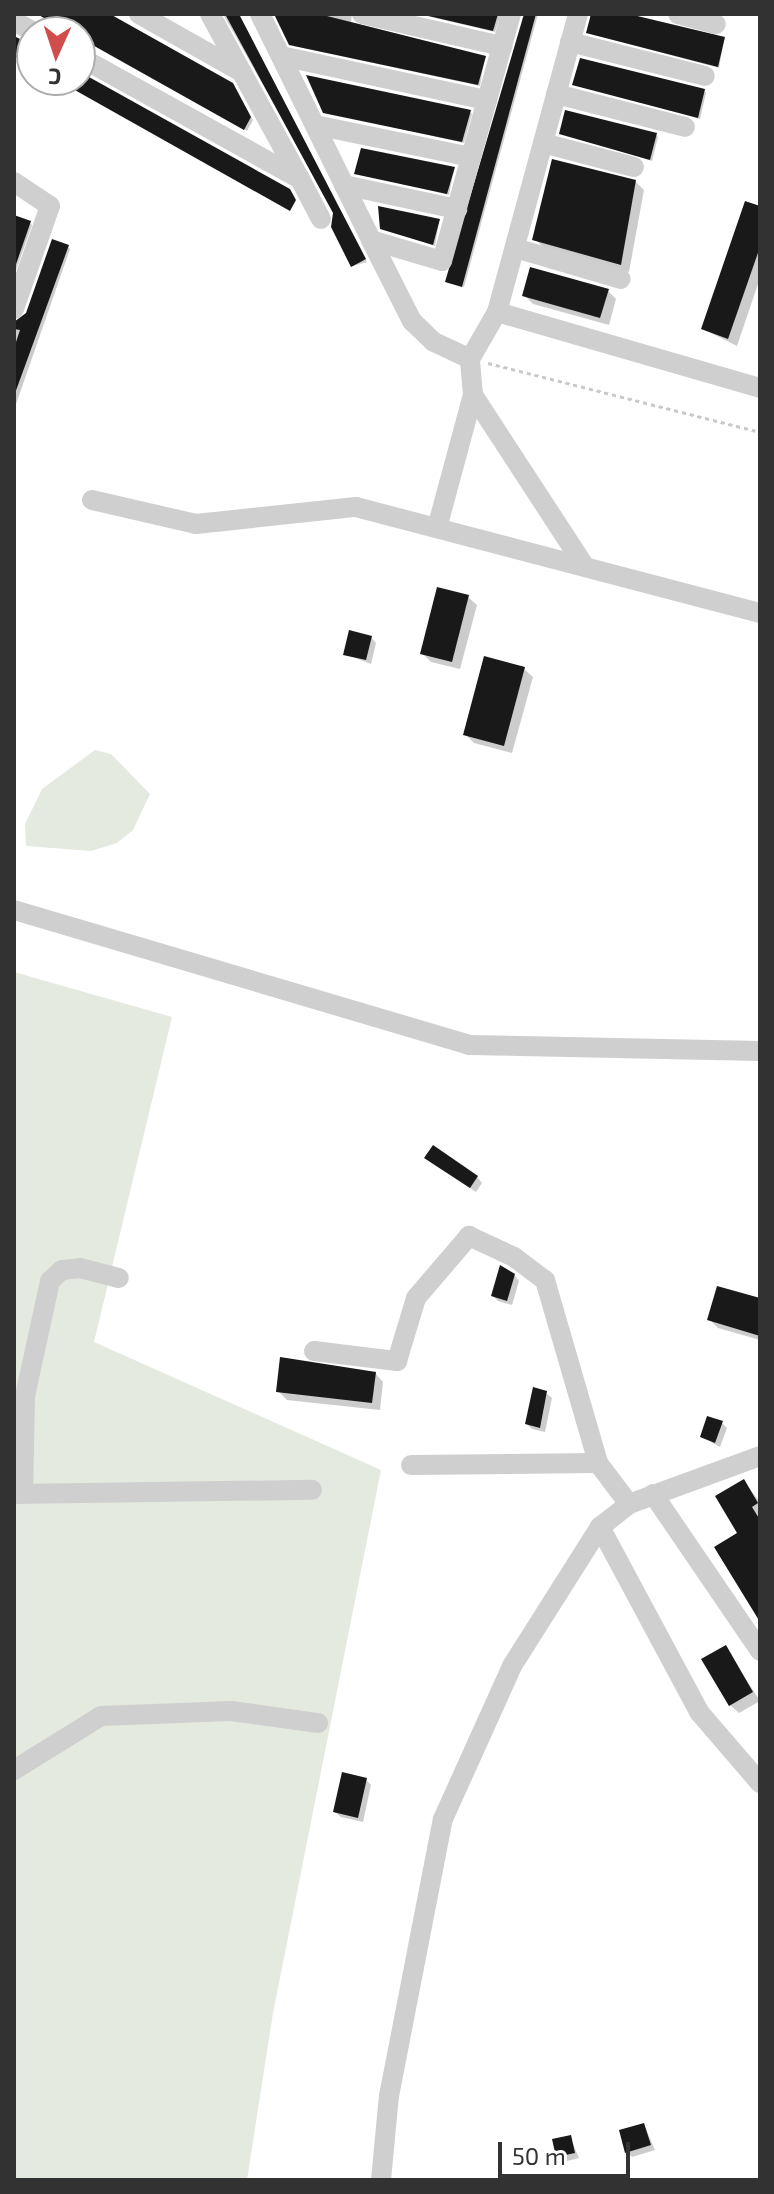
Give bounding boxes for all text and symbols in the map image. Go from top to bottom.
north arrow [16,16,96,96]
text: С [48,65,62,91]
scale bar [502,2126,634,2176]
text: 50 m [512,2141,566,2170]

